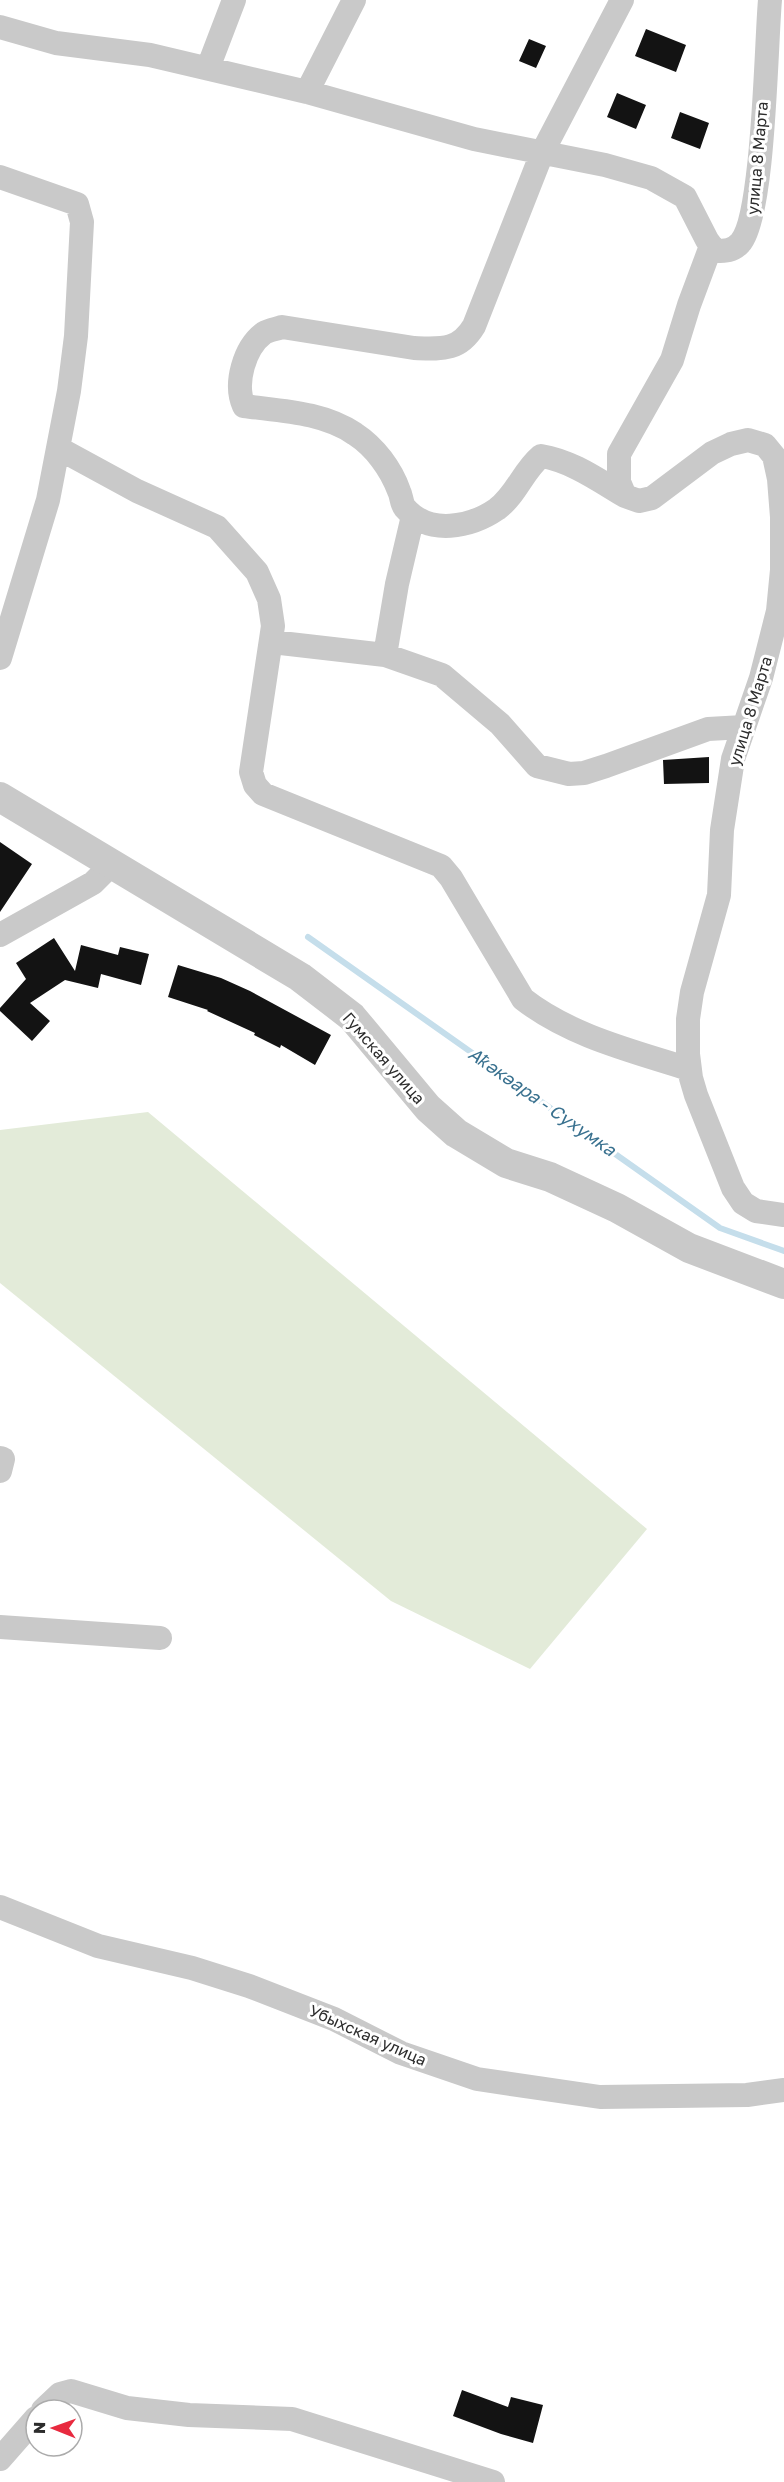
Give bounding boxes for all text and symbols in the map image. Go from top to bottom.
street label: улица 8 Марта [742,101,772,215]
street label: улица 8 Марта [724,654,776,768]
street label: Гумская улица [339,1008,429,1108]
water label: Аҟәкәара - Сухумка [465,1042,621,1161]
street label: Убыхская улица [306,2000,430,2070]
north arrow [24,2398,84,2458]
text: N [29,2421,49,2434]

